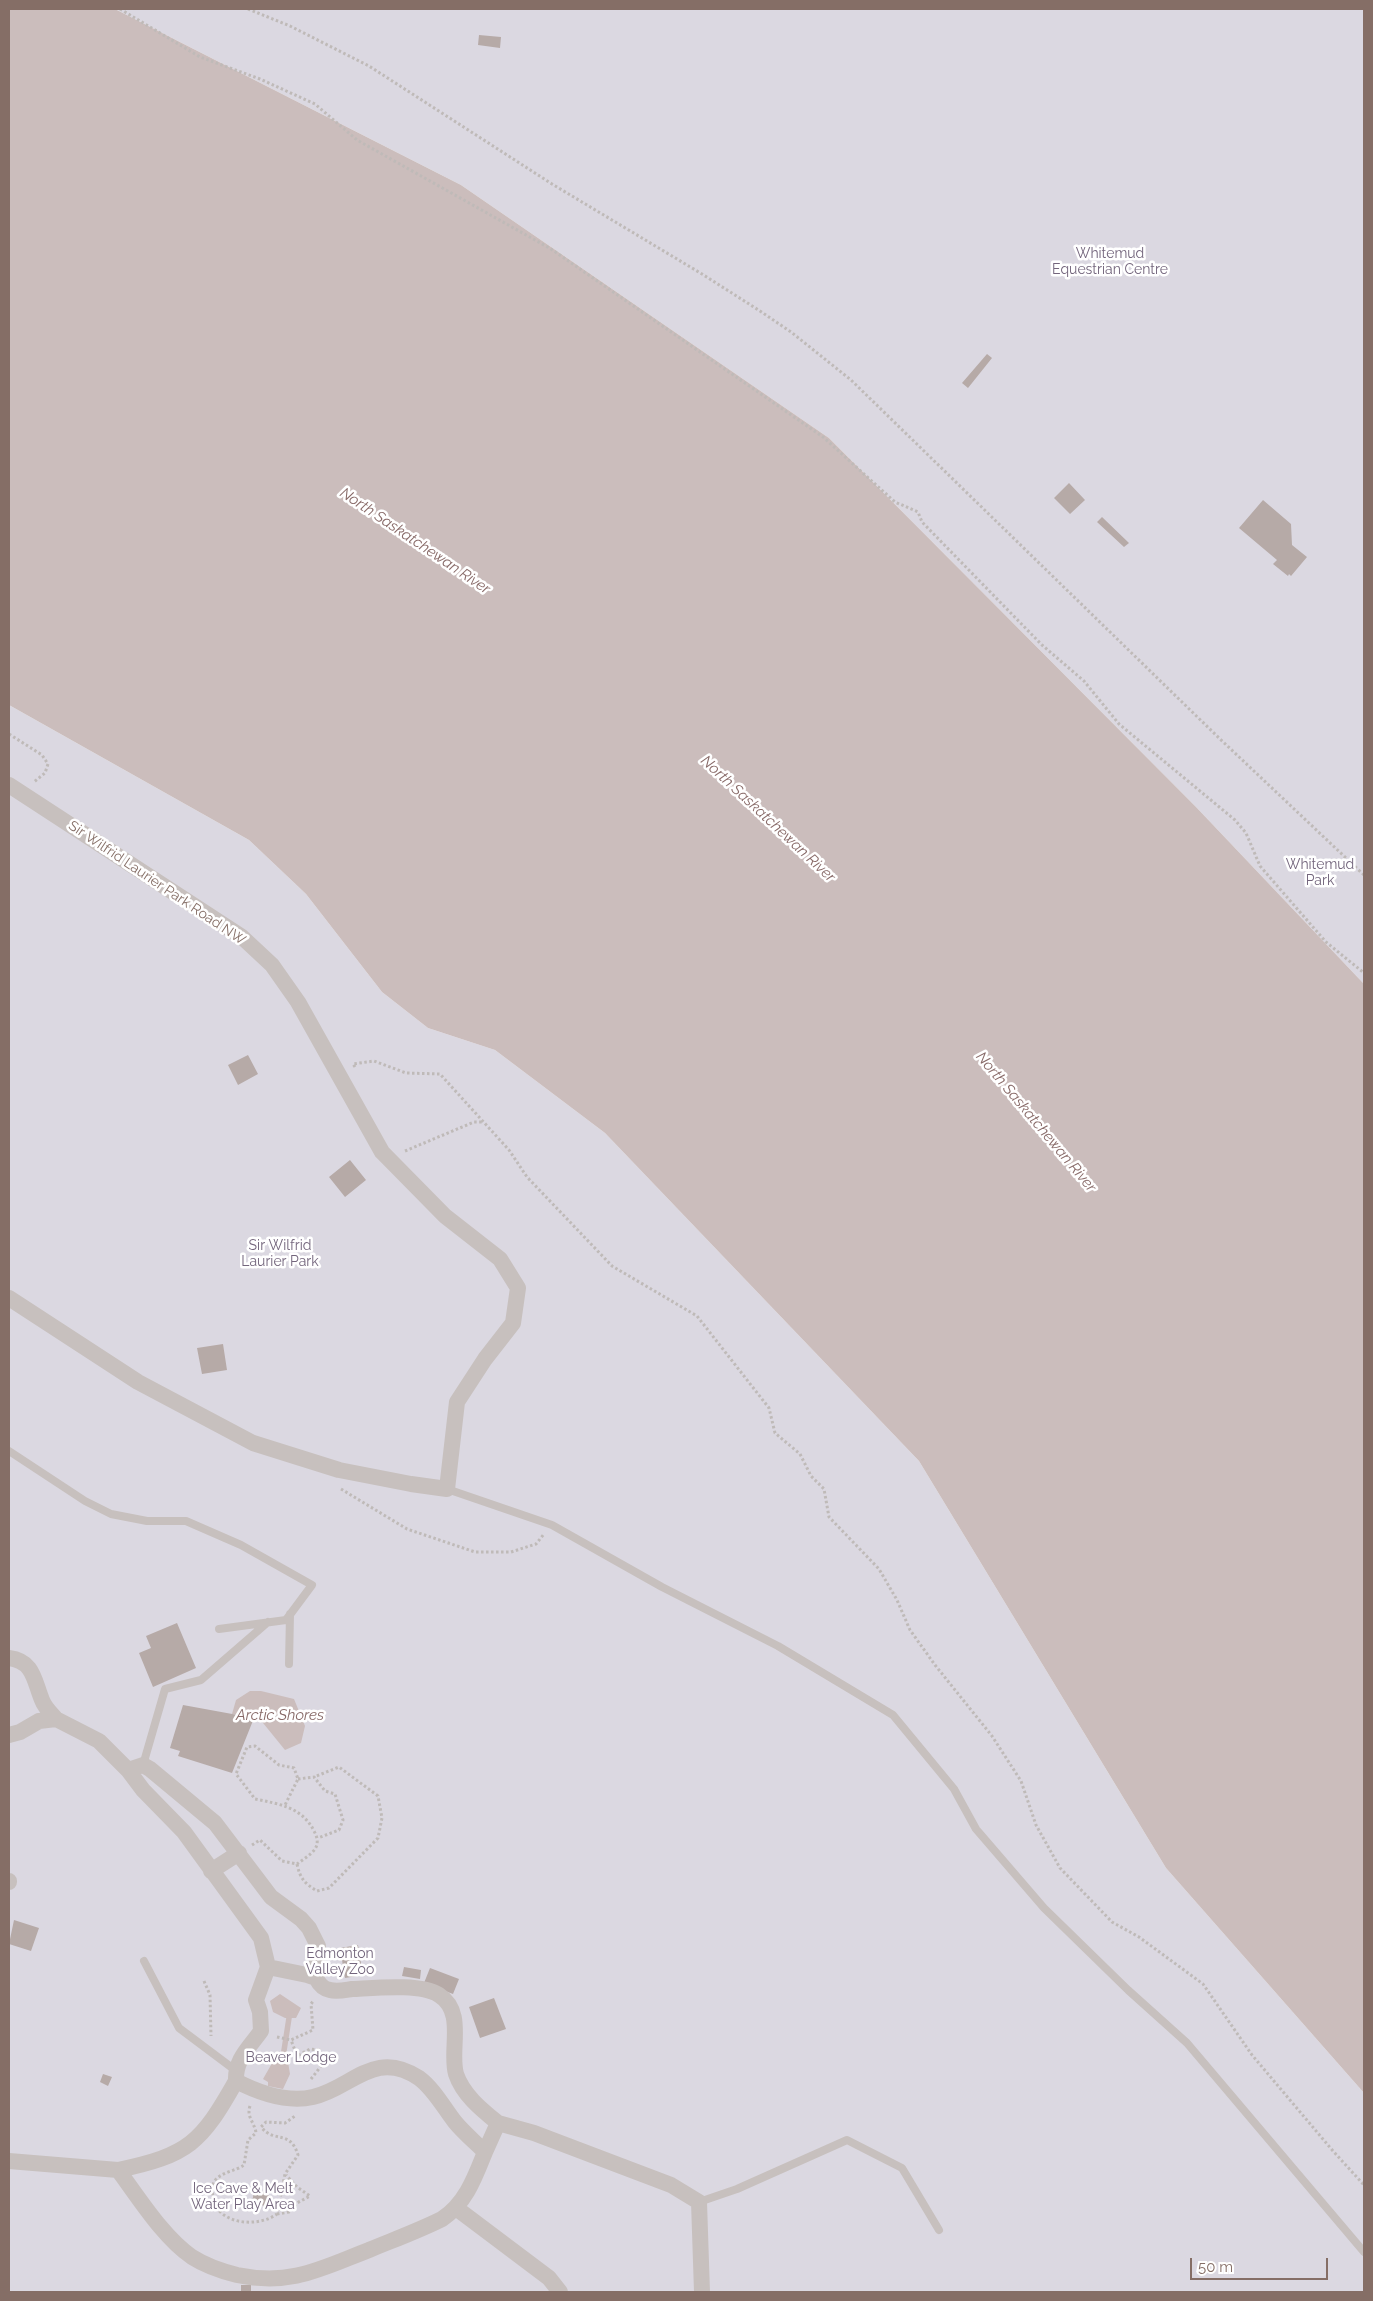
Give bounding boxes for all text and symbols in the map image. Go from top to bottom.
park label: Whitemud Equestrian Centre [1052,246,1168,278]
water label: North Saskatchewan River [336,484,494,598]
water label: North Saskatchewan River [697,752,839,886]
street label: Sir Wilfrid Laurier Park Road NW [65,817,249,949]
park label: Whitemud Park [1286,857,1354,890]
water label: North Saskatchewan River [972,1048,1100,1196]
park label: Sir Wilfrid Laurier Park [241,1238,319,1270]
water label: Arctic Shores [236,1706,324,1724]
park label: Edmonton Valley Zoo [306,1946,374,1978]
park label: Beaver Lodge [246,2050,336,2066]
park label: Ice Cave & Melt Water Play Area [191,2181,295,2214]
scale bar [1193,2248,1330,2280]
text: 50 m [1198,2258,1233,2276]

